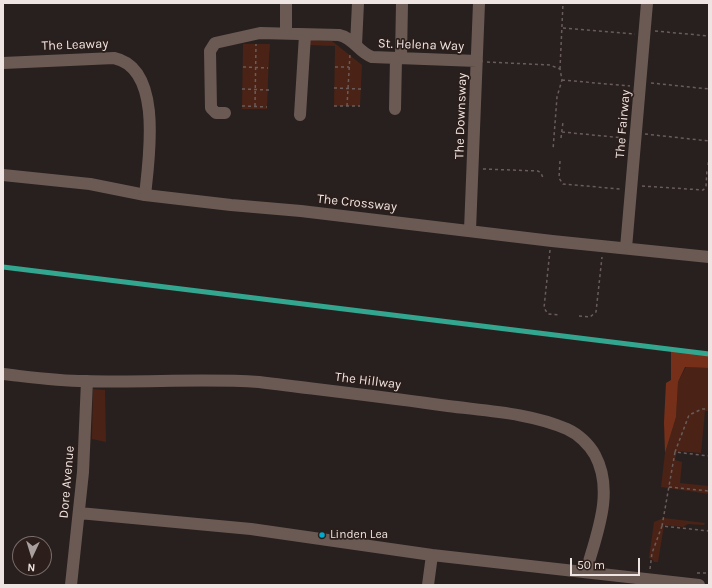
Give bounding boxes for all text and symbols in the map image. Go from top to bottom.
street label: The Leaway [41,36,109,54]
street label: St. Helena Way [378,36,464,54]
street label: The Downsway [452,72,470,160]
street label: The Fairway [612,89,634,159]
street label: The Crossway [316,191,398,215]
street label: The Hillway [334,369,402,393]
street label: Dore Avenue [56,445,78,519]
place label: Linden Lea [330,528,388,542]
marker: Linden Lea [317,530,327,540]
north arrow [12,536,52,576]
scale bar [572,550,642,576]
text: 50 m [577,558,605,572]
text: N [27,561,36,574]

